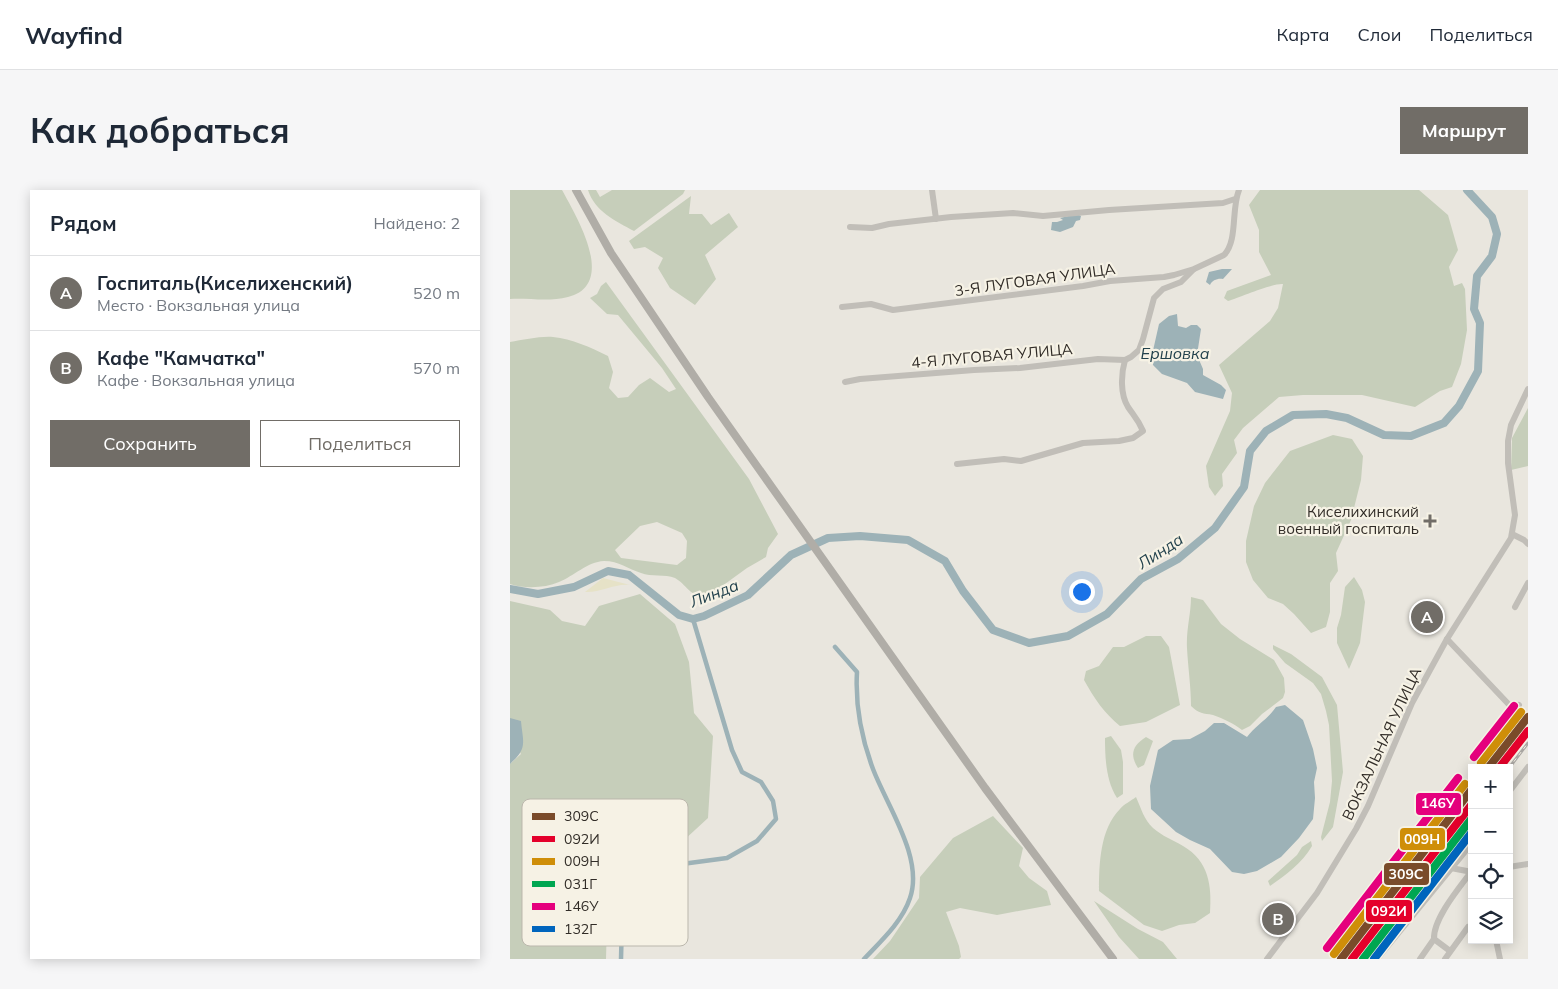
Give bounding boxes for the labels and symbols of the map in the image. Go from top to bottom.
street label: 3-Я ЛУГОВАЯ УЛИЦА [954,259,1116,300]
street label: 4-Я ЛУГОВАЯ УЛИЦА [911,339,1073,372]
water label: Ершовка [1141,343,1210,363]
place label: Киселихинский военный госпиталь [1278,502,1419,538]
marker: Киселихинский военный госпиталь [1423,514,1437,528]
water label: Линда [1132,529,1187,574]
water label: Линда [686,574,741,612]
your location [1069,579,1095,605]
pin: A [1411,598,1443,636]
street label: ВОКЗАЛЬНАЯ УЛИЦА [1338,664,1425,823]
line badge: 146У [1415,792,1462,816]
text: 146У [1421,794,1456,812]
legend [522,799,688,946]
text: 309С [564,807,599,825]
line badge: 009Н [1399,827,1446,851]
text: 092И [564,830,600,848]
text: 009Н [1404,830,1440,848]
text: 009Н [564,852,600,870]
line badge: 309С [1383,862,1430,886]
text: 309С [1389,865,1423,883]
text: 031Г [564,875,597,893]
text: 146У [564,897,599,915]
line badge: 092И [1365,899,1413,923]
pin: B [1262,900,1294,938]
text: 092И [1371,902,1407,920]
text: 132Г [564,920,597,938]

